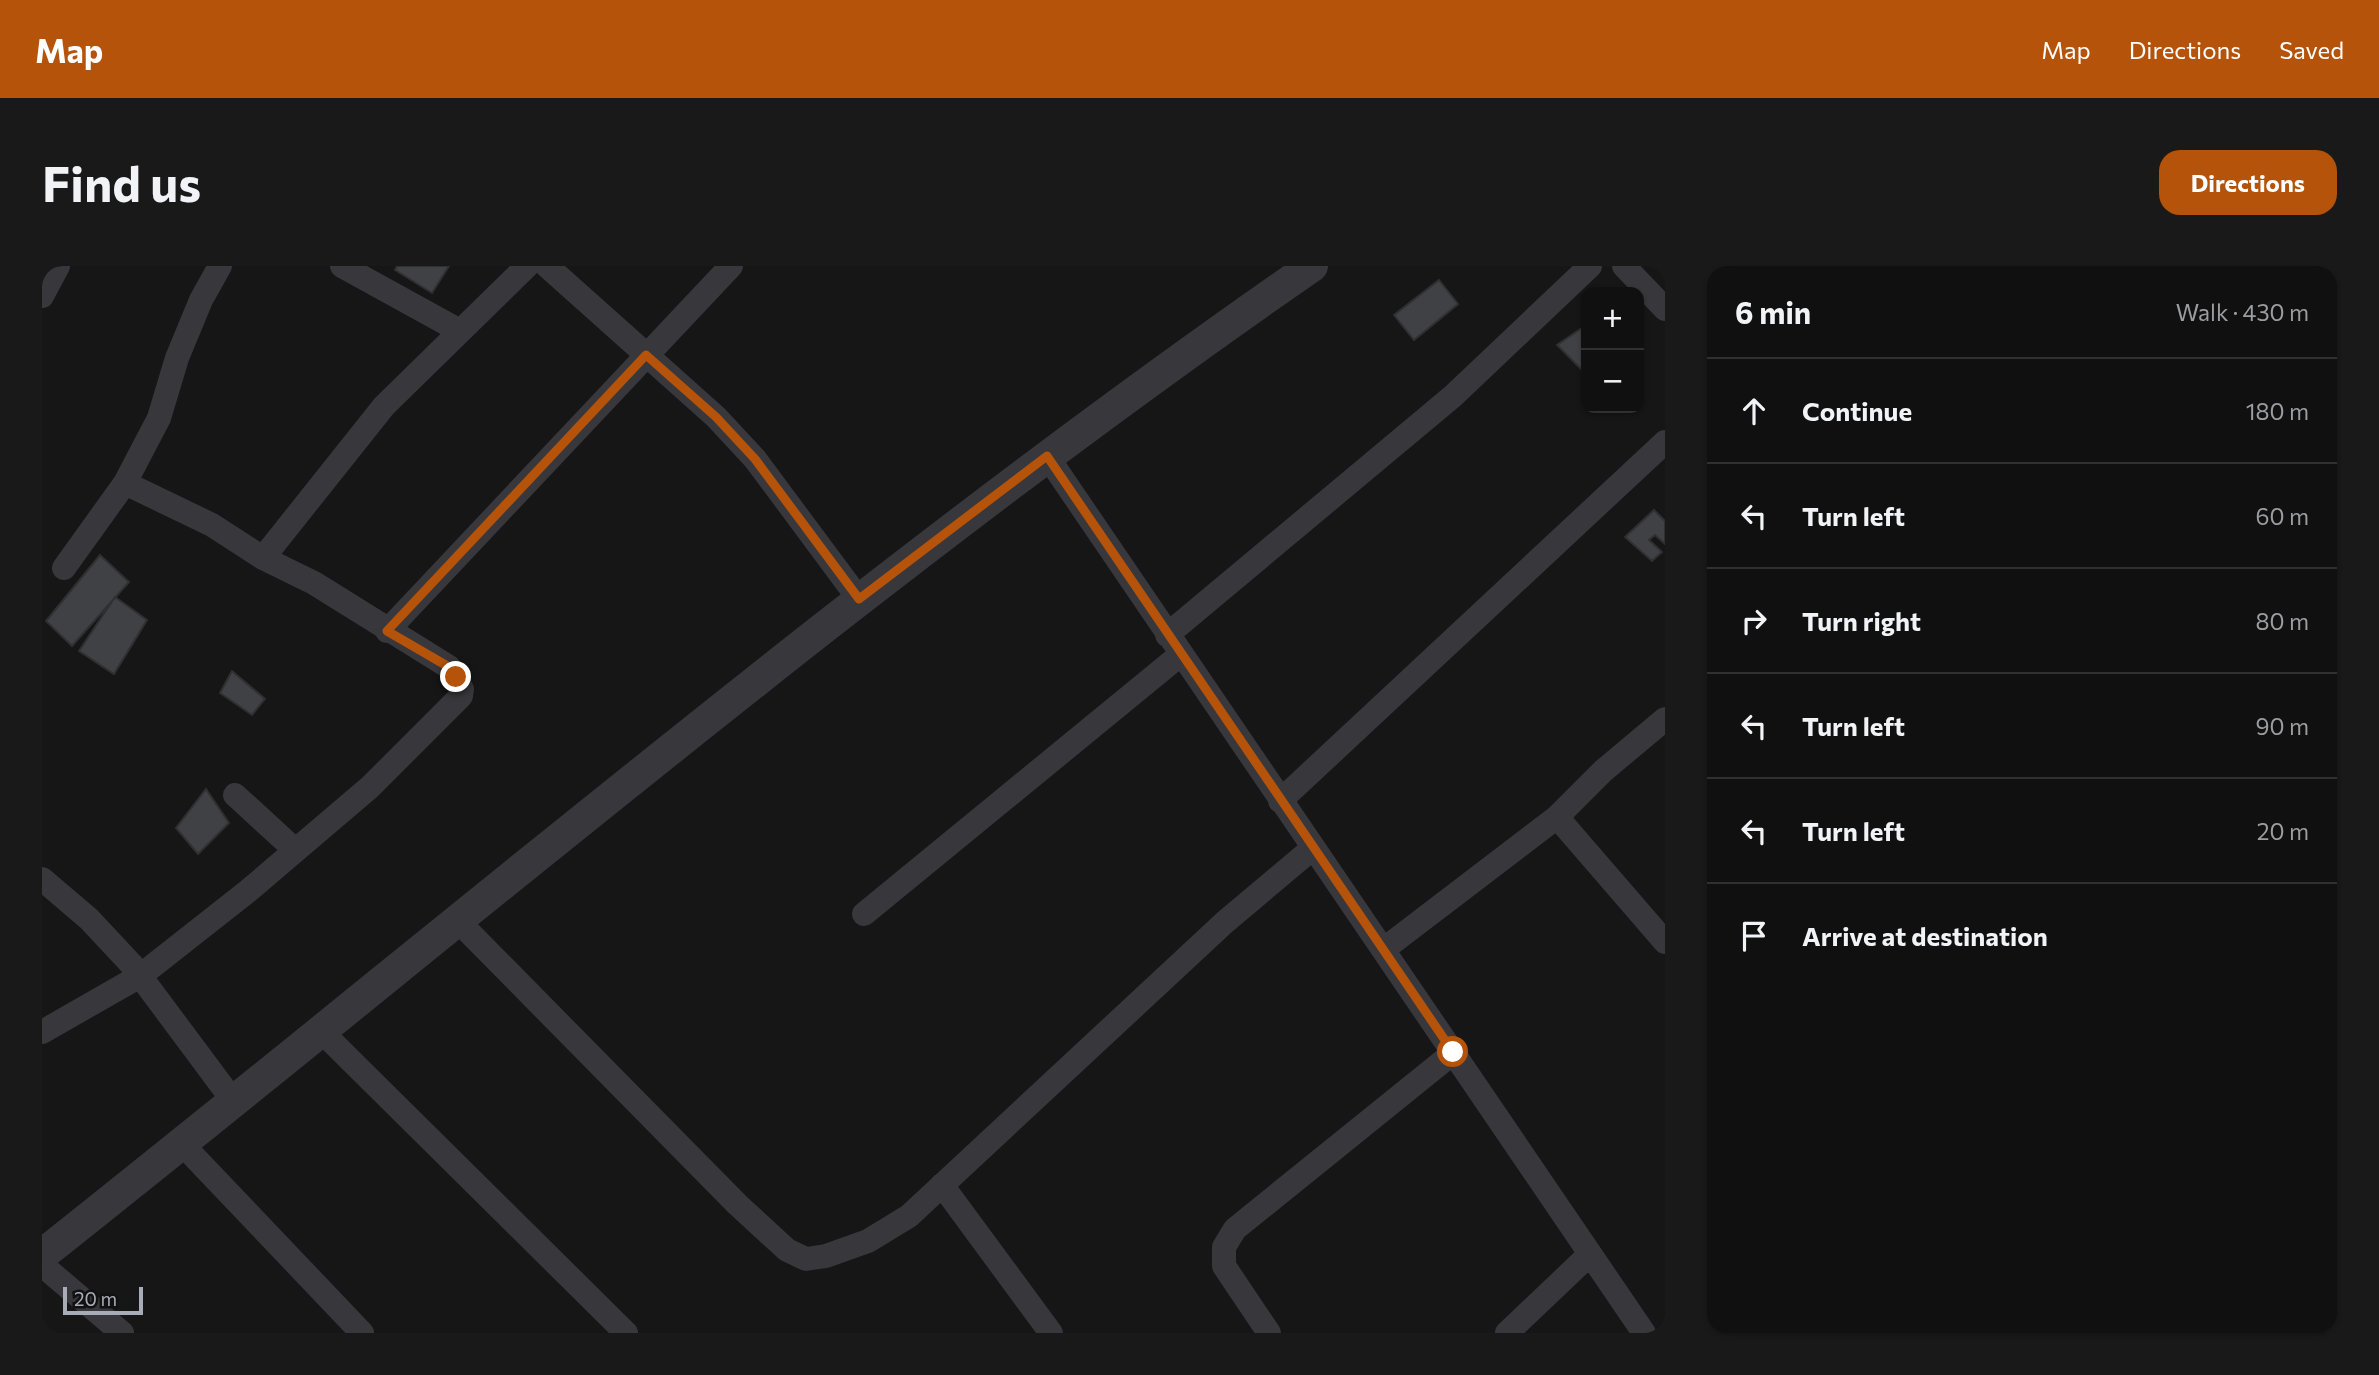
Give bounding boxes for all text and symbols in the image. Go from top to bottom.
text: Map [35,29,103,70]
text: Map [2041,35,2091,64]
text: Directions [2129,35,2241,64]
text: Saved [2279,35,2344,64]
button: Directions [2159,150,2337,215]
text: Find us [42,152,201,212]
map controls [1581,287,1644,413]
button: + [1581,287,1644,350]
text: 6 min [1735,293,1811,330]
text: Walk · 430 m [2176,298,2309,326]
button: − [1581,350,1644,413]
icon: ahead [1735,392,1773,430]
text: Continue [1802,395,1912,426]
text: 180 m [2246,397,2309,425]
icon: left [1735,497,1773,535]
text: Turn left [1802,500,1905,531]
text: 60 m [2256,502,2309,530]
icon: right [1735,602,1773,640]
text: Turn right [1802,605,1921,636]
text: 80 m [2256,607,2309,635]
route end [440,661,471,692]
icon: left [1735,707,1773,745]
text: Turn left [1802,710,1905,741]
text: 90 m [2256,712,2309,740]
icon: left [1735,812,1773,850]
text: Turn left [1802,815,1905,846]
text: 20 m [2257,817,2309,845]
icon: arrive [1735,917,1773,955]
text: Arrive at destination [1802,920,2048,951]
route start [1437,1036,1468,1067]
scale bar [63,1284,144,1316]
text: 20 m [74,1287,117,1310]

